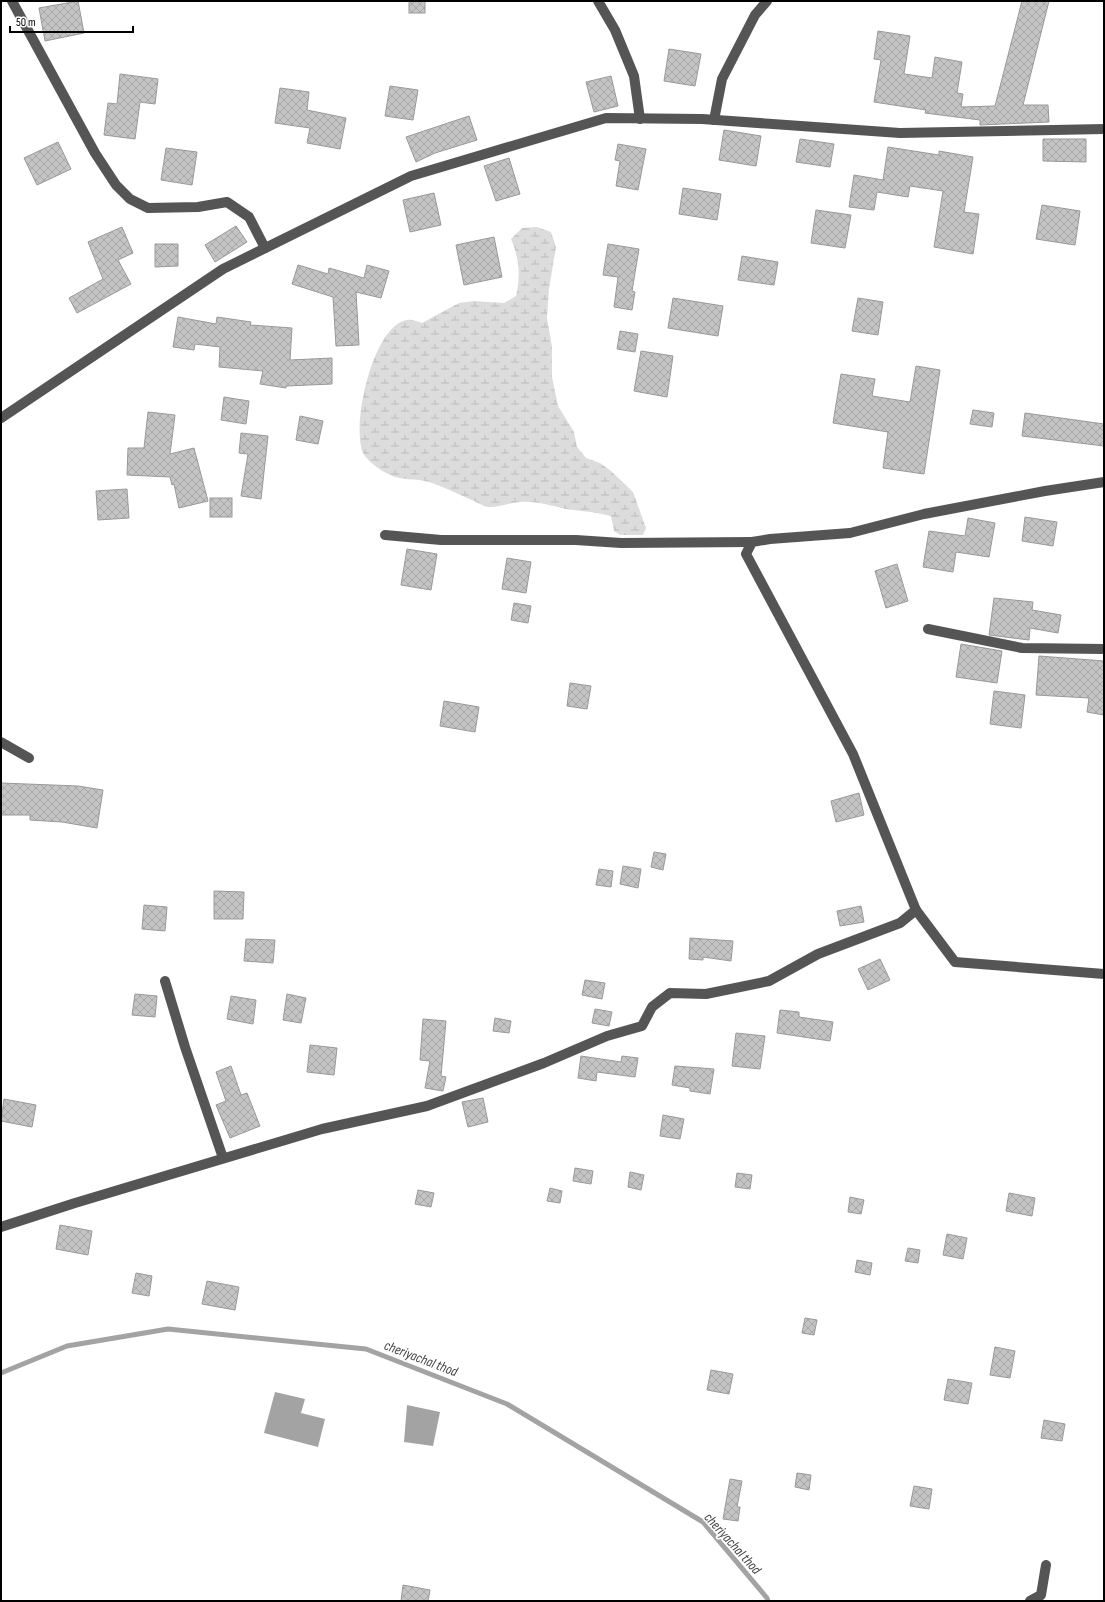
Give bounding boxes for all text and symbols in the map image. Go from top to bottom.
scale bar [10,8,133,34]
text: 50 m [16,15,36,30]
water label: cheriyachal thod [382,1337,461,1381]
water label: cheriyachal thod [700,1509,766,1579]

